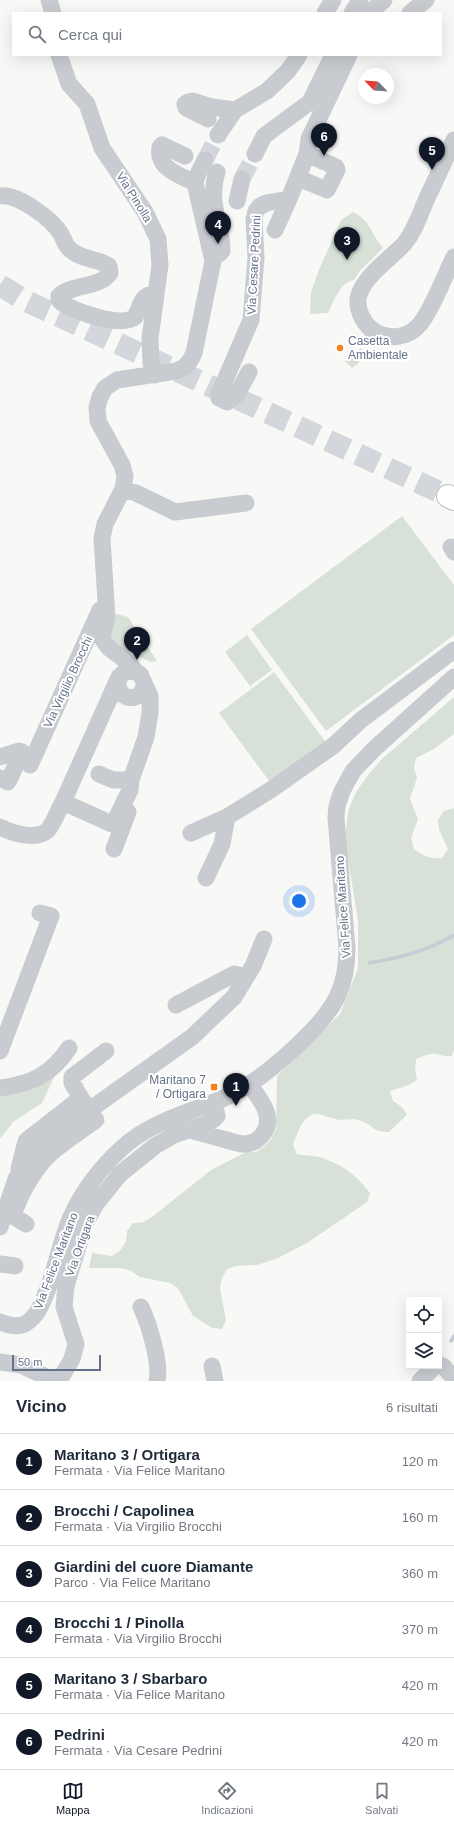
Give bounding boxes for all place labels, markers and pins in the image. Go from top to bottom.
pin: 6 [311,123,337,156]
pin: 5 [419,137,445,170]
pin: 4 [205,211,231,244]
pin: 3 [334,227,360,260]
place label: Casetta Ambientale [348,334,408,362]
marker: Casetta Ambientale [335,343,345,353]
pin: 2 [124,627,150,660]
place label: Maritano 7 / Ortigara [149,1073,206,1101]
pin: 1 [223,1073,249,1106]
marker: Maritano 7 / Ortigara [209,1082,219,1092]

